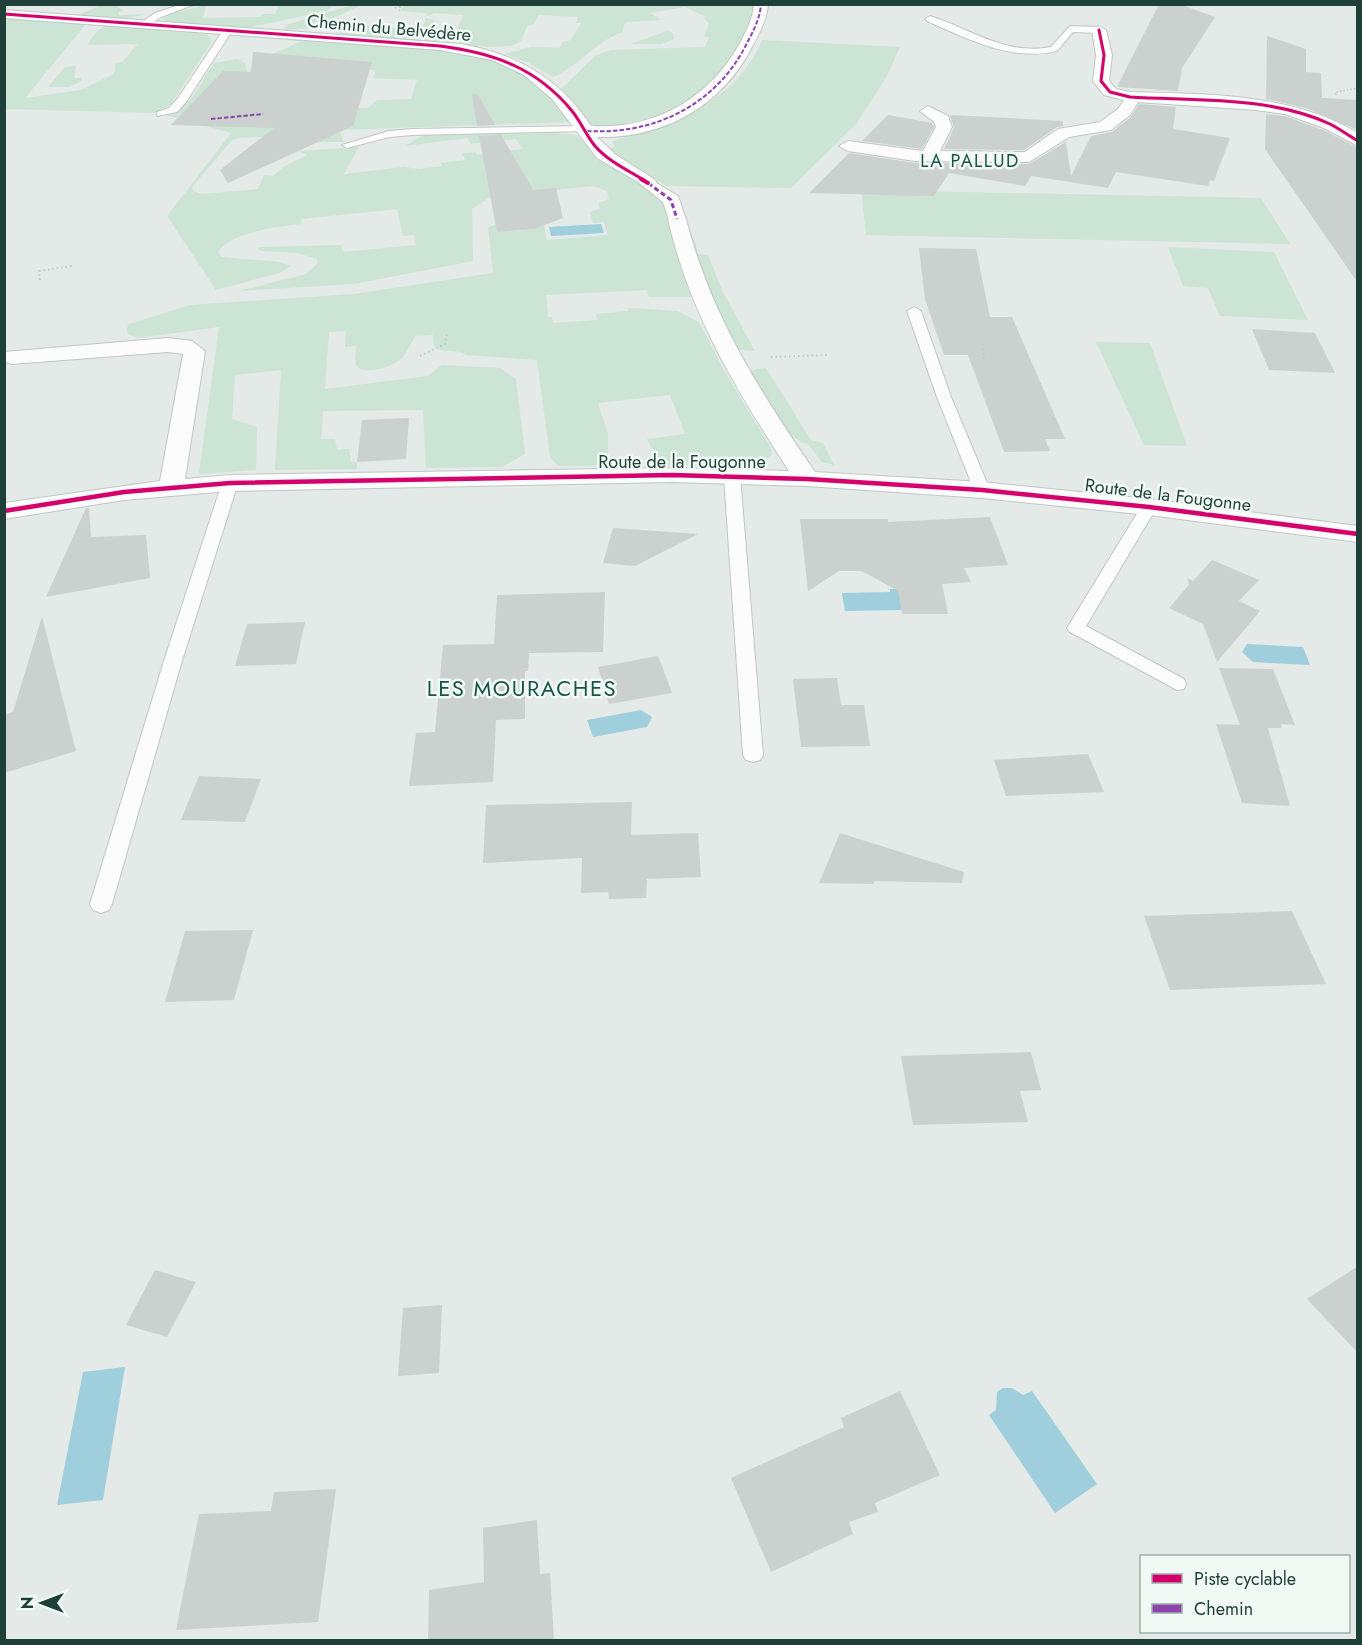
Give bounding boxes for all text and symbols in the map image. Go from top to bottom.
street label: Chemin du Belvédère [306,8,472,48]
district label: LA PALLUD [920,148,1020,174]
street label: Route de la Fougonne [598,449,766,475]
street label: Route de la Fougonne [1083,472,1253,518]
district label: LES MOURACHES [427,672,617,704]
legend [1140,1555,1350,1633]
text: Piste cyclable [1194,1566,1296,1592]
north arrow [12,1573,72,1633]
text: Chemin [1194,1596,1253,1622]
text: N [16,1597,39,1609]

